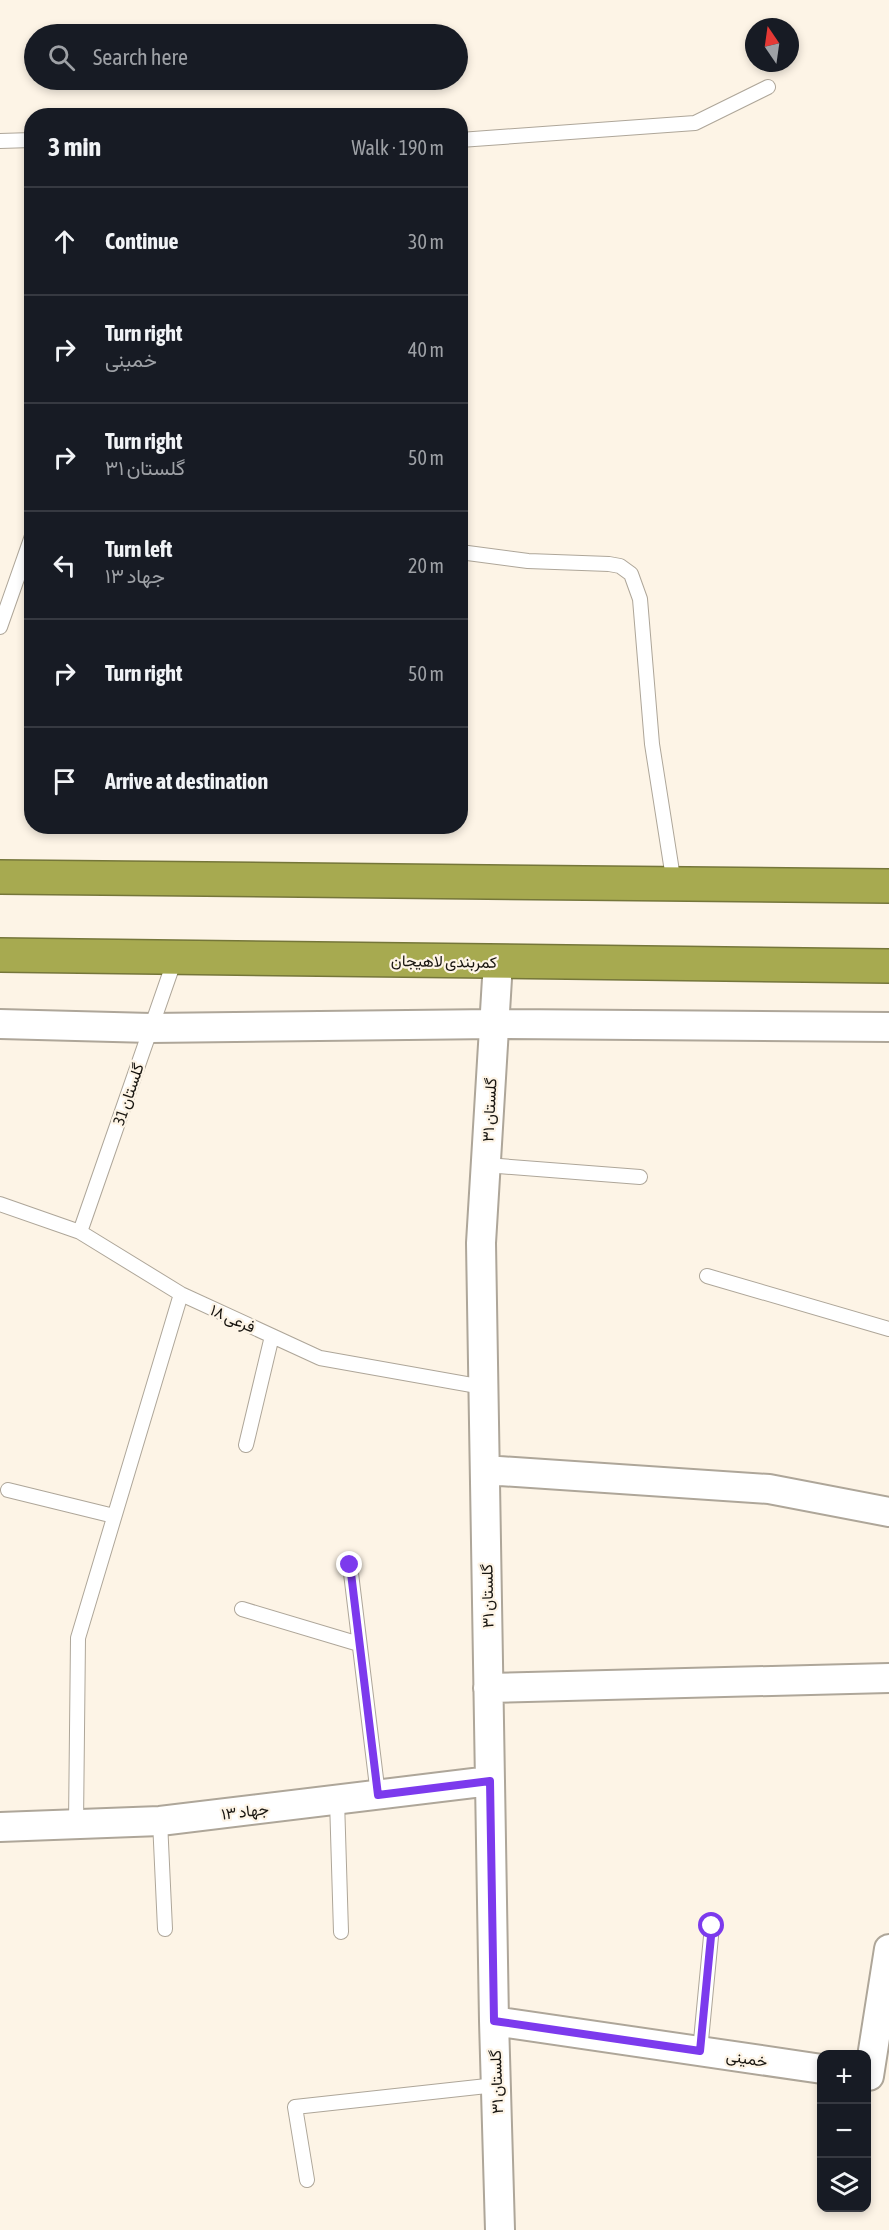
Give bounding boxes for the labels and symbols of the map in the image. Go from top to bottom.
north arrow [745,18,799,72]
street label: کمربندی لاهیجان [391,951,497,973]
street label: گلستان 31 [109,1061,148,1128]
street label: گلستان ۳۱ [478,1077,501,1143]
street label: فرعی ۱۸ [207,1300,258,1338]
route end [336,1551,362,1577]
street label: گلستان ۳۱ [477,1564,498,1628]
street label: جهاد ۱۳ [220,1799,270,1825]
route start [698,1912,724,1938]
street label: خمینی [725,2046,769,2072]
street label: گلستان ۳۱ [486,2050,507,2114]

